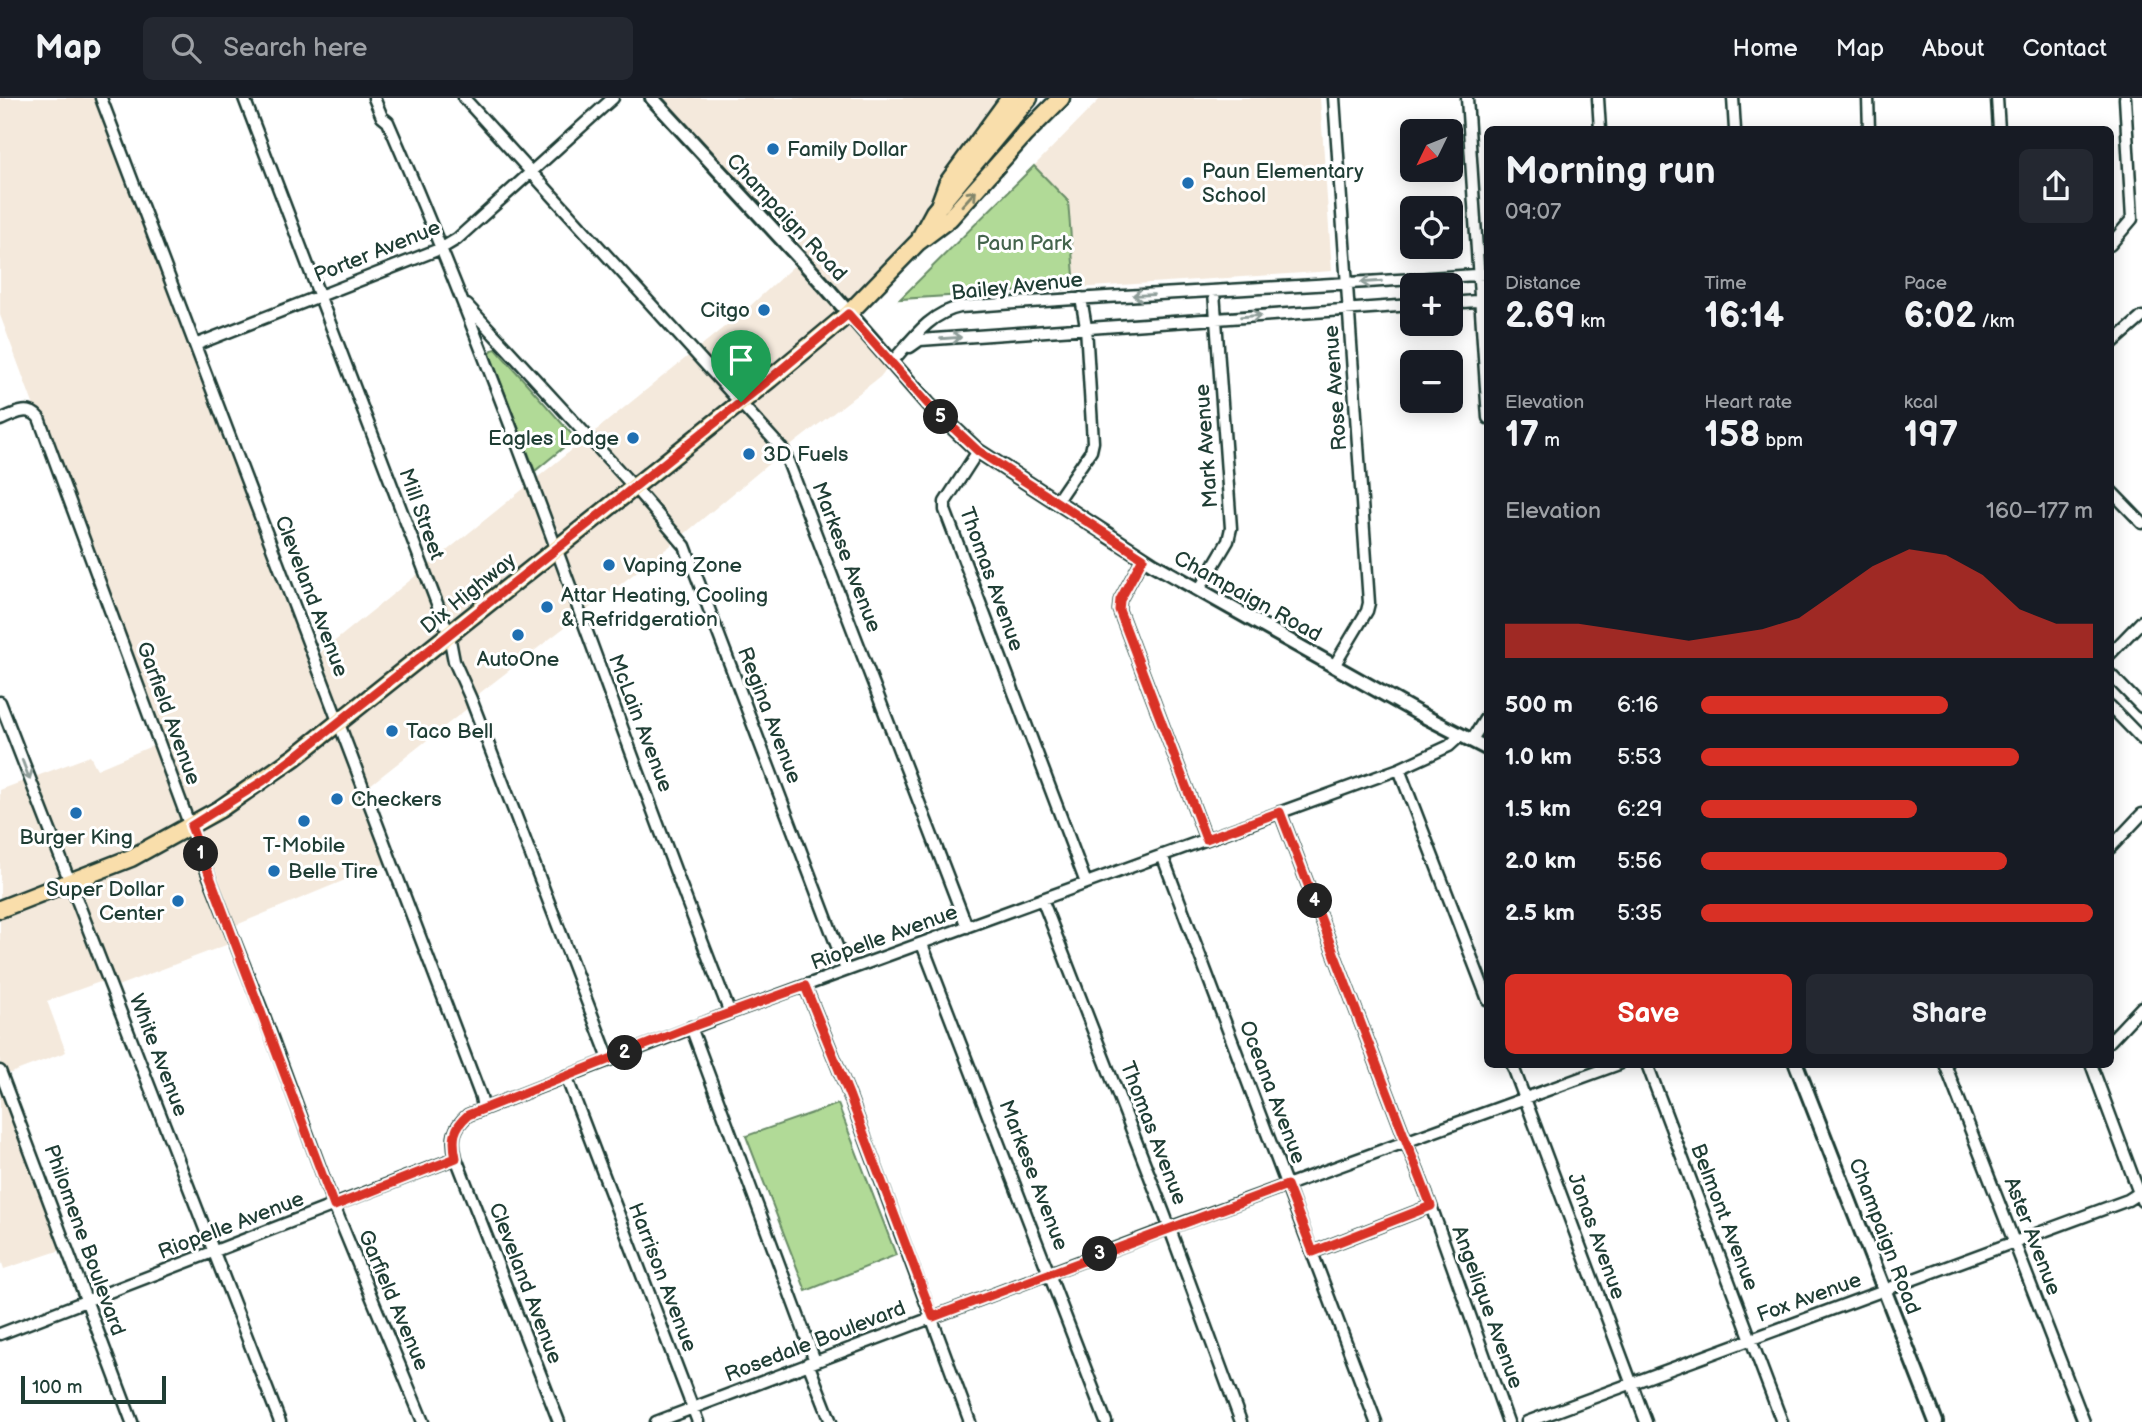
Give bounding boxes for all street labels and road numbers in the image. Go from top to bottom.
street label: Champaign Road [721,148,852,286]
street label: Porter Avenue [310,215,444,288]
street label: Bailey Avenue [950,267,1084,306]
street label: Rose Avenue [1319,324,1352,452]
street label: Mark Avenue [1190,383,1223,509]
street label: Mill Street [393,465,450,564]
street label: Markese Avenue [806,478,887,636]
street label: Thomas Avenue [954,504,1029,655]
street label: Cleveland Avenue [269,512,354,680]
street label: Champaign Road [1169,545,1326,647]
street label: Dix Highway [416,547,521,639]
street label: Garfield Avenue [131,638,206,788]
street label: Regina Avenue [732,643,807,787]
street label: McLain Avenue [603,651,678,796]
street label: Riopelle Avenue [807,899,961,976]
street label: White Avenue [124,990,193,1120]
street label: Oceana Avenue [1234,1017,1311,1167]
street label: Thomas Avenue [1115,1058,1192,1208]
street label: Markese Avenue [993,1096,1074,1254]
street label: Belmont Avenue [1685,1140,1764,1294]
street label: Philomene Boulevard [38,1141,131,1339]
street label: Champaign Road [1843,1155,1926,1318]
street label: Jonas Avenue [1562,1170,1631,1303]
street label: Aster Avenue [1999,1174,2067,1299]
street label: Riopelle Avenue [155,1186,308,1265]
street label: Cleveland Avenue [483,1199,568,1367]
street label: Harrison Avenue [623,1199,702,1355]
street label: Angelique Avenue [1446,1222,1529,1392]
street label: Garfield Avenue [353,1226,434,1374]
street label: Fox Avenue [1754,1267,1865,1328]
street label: Rosedale Boulevard [721,1295,909,1388]

